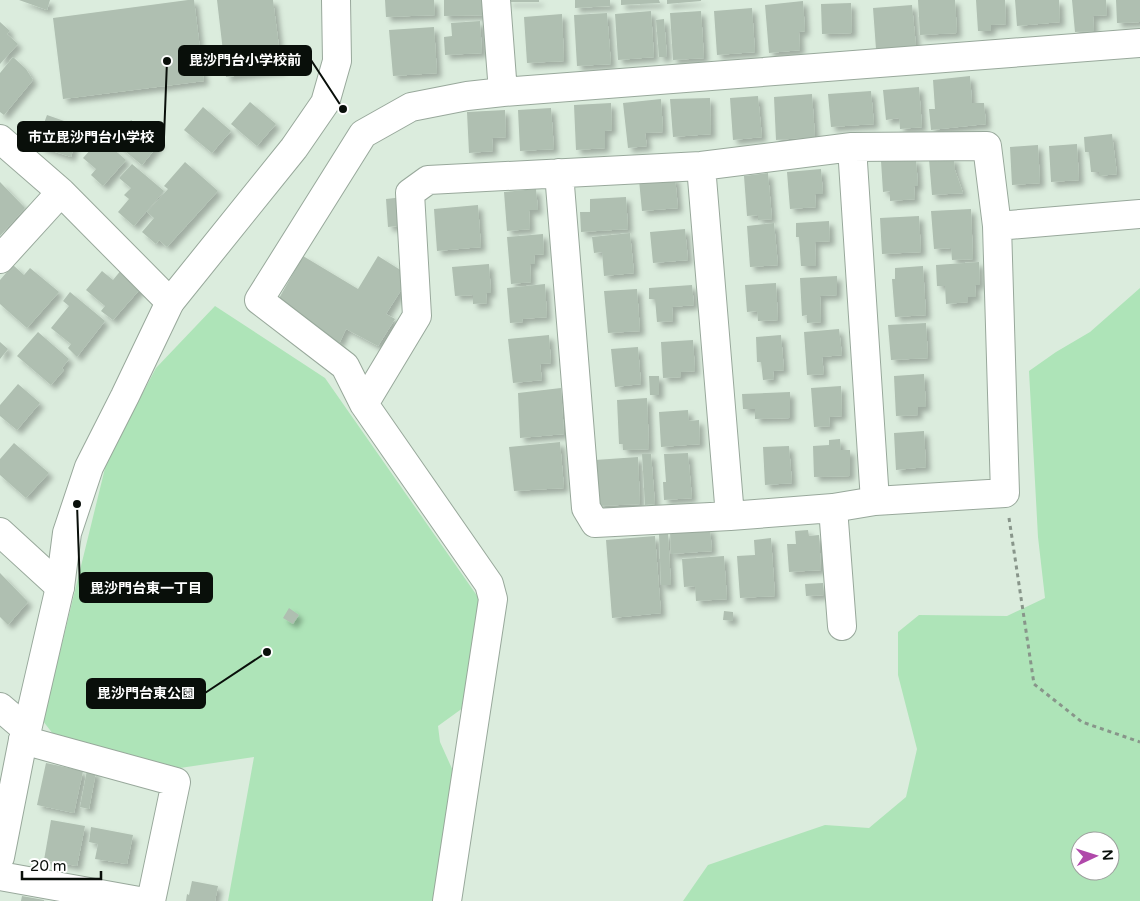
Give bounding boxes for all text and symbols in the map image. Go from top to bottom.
callout: 毘沙門台小学校前 [179,46,311,75]
text: 毘沙門台小学校前 [189,52,301,69]
callout: 市立毘沙門台小学校 [18,122,164,151]
text: 市立毘沙門台小学校 [28,129,154,146]
callout: 毘沙門台東一丁目 [80,573,212,602]
text: 毘沙門台東一丁目 [90,580,202,597]
callout: 毘沙門台東公園 [87,679,205,708]
text: 毘沙門台東公園 [97,685,195,702]
north arrow [1070,831,1120,881]
scale bar [22,848,101,880]
text: N [1099,849,1116,861]
text: 20 m [30,857,67,875]

